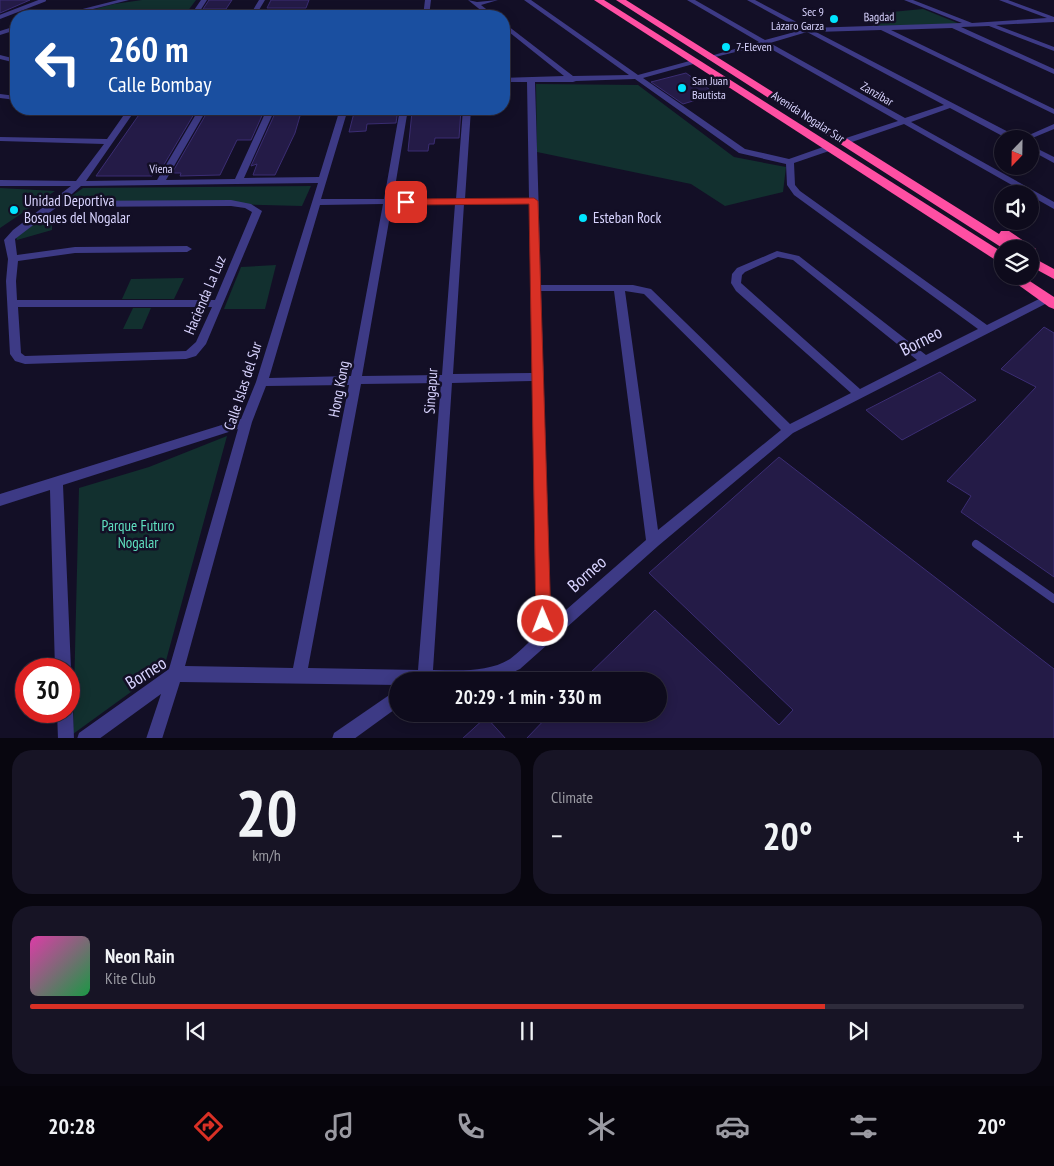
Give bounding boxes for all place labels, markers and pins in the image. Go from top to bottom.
place label: Sec 9 Lázaro Garza [771,4,824,33]
marker: Sec 9 Lázaro Garza [828,13,840,25]
place label: 7-Eleven [736,39,772,54]
marker: 7-Eleven [720,41,732,53]
place label: San Juan Bautista [692,73,728,102]
marker: San Juan Bautista [676,82,688,94]
pin [385,181,427,223]
place label: Unidad Deportiva Bosques del Nogalar [24,191,131,227]
marker: Unidad Deportiva Bosques del Nogalar [8,204,20,216]
place label: Esteban Rock [593,208,661,227]
marker: Esteban Rock [577,212,589,224]

